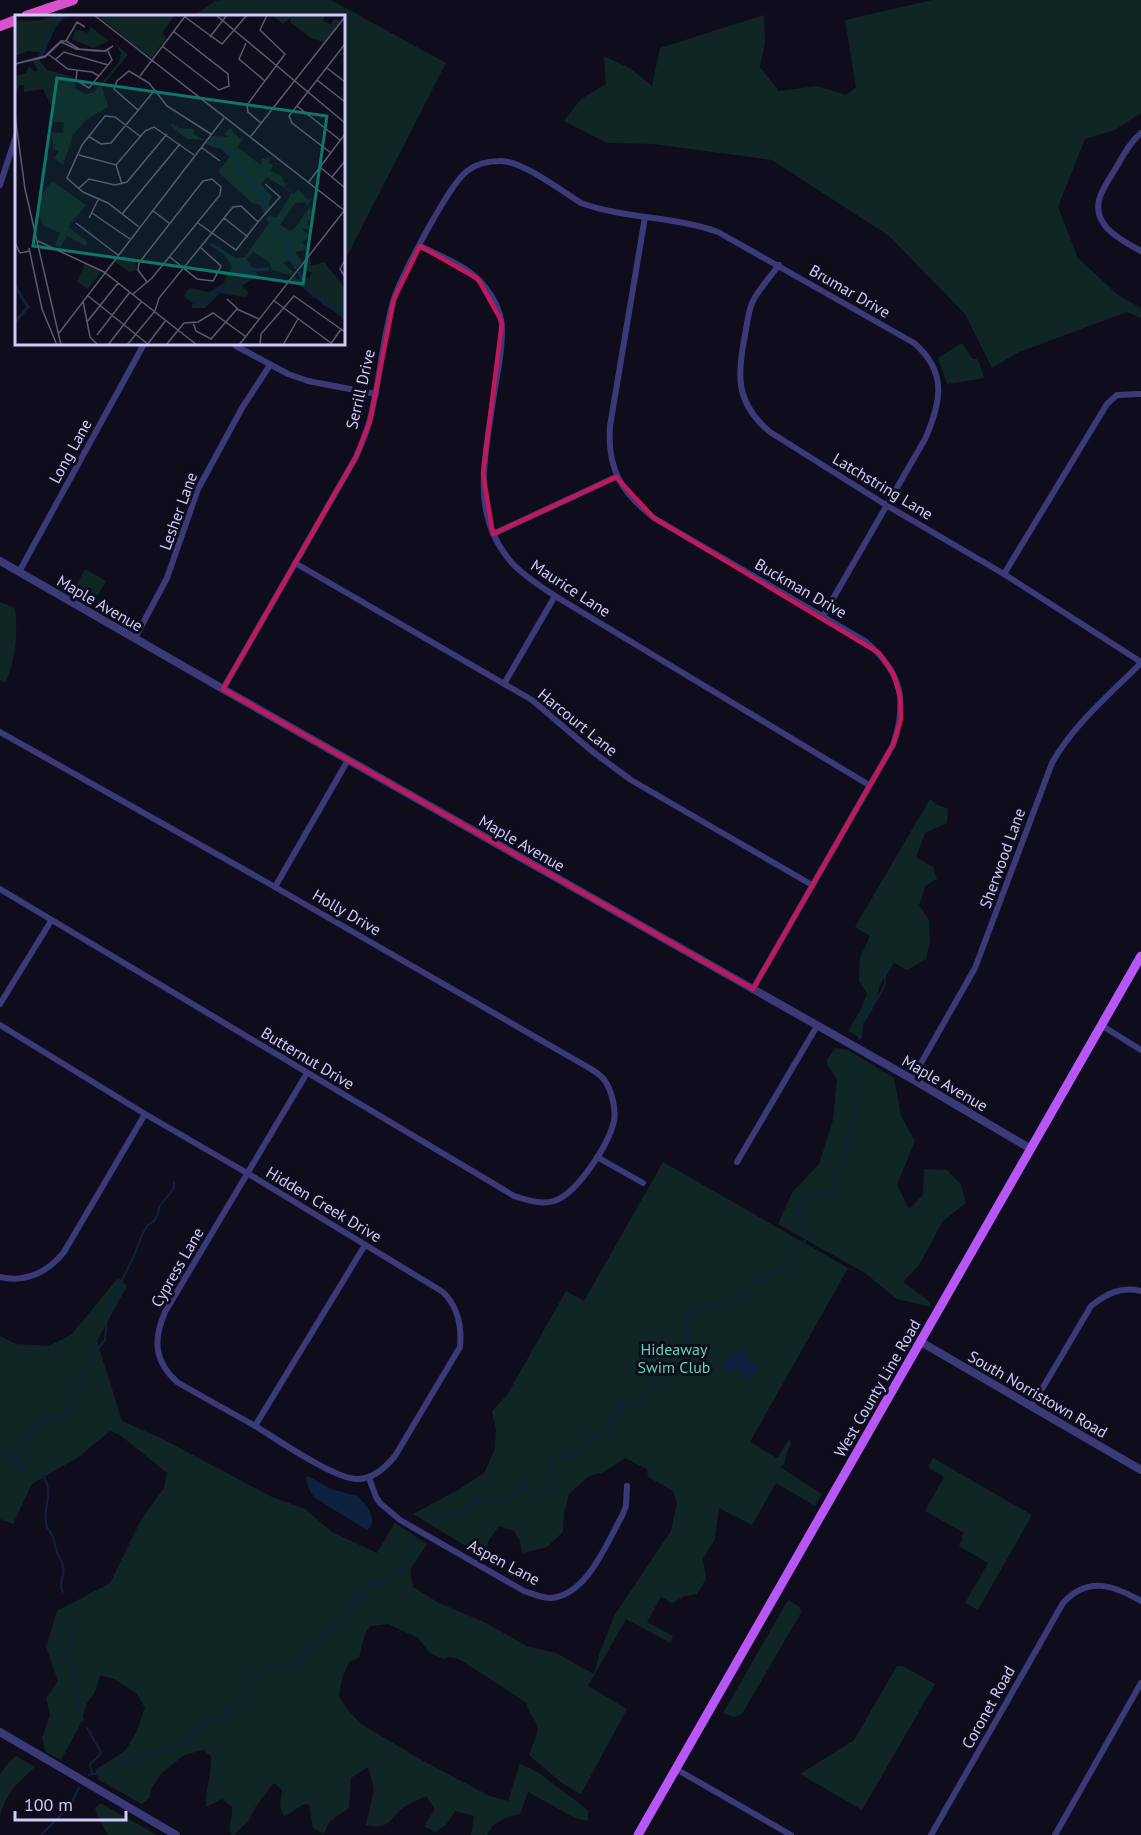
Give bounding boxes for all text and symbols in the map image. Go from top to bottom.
inset map [15,15,345,345]
street label: Brumar Drive [806,260,894,322]
street label: Serrill Drive [341,347,379,431]
street label: Long Lane [44,415,96,487]
street label: Latchstring Lane [829,448,937,524]
street label: Lesher Lane [155,469,201,553]
street label: Buckman Drive [752,554,850,622]
street label: Maurice Lane [527,555,615,621]
street label: Maple Avenue [54,570,146,636]
street label: Harcourt Lane [534,684,622,760]
street label: Sherwood Lane [975,805,1029,911]
street label: Maple Avenue [476,810,568,876]
street label: Holly Drive [309,884,385,940]
street label: Butternut Drive [258,1022,358,1094]
street label: Maple Avenue [899,1050,991,1116]
street label: Hidden Creek Drive [263,1162,385,1246]
street label: Cypress Lane [146,1224,208,1310]
street label: West County Line Road [829,1316,925,1460]
park label: Hideaway Swim Club [638,1339,710,1377]
street label: South Norristown Road [965,1346,1111,1442]
street label: Aspen Lane [465,1535,543,1589]
street label: Coronet Road [957,1662,1019,1752]
scale bar [15,1784,126,1822]
text: 100 m [24,1793,73,1816]

